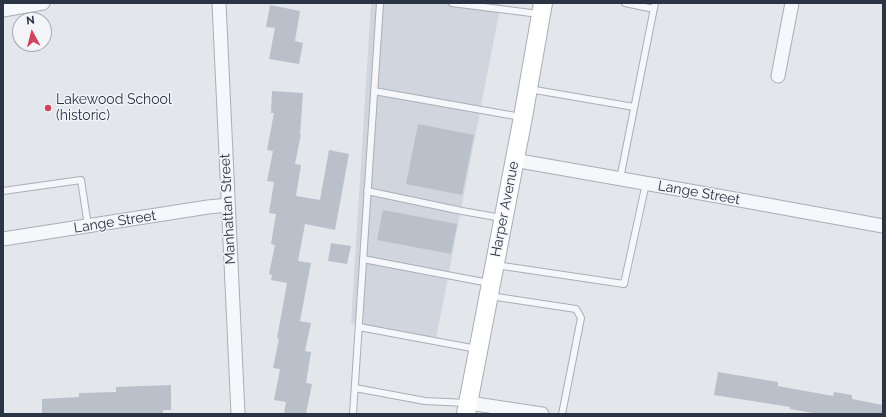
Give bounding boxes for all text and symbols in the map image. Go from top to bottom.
north arrow [12,12,52,52]
text: N [26,14,36,28]
place label: Lakewood School (historic) [56,92,172,124]
marker: Lakewood School (historic) [43,103,53,113]
street label: Manhattan Street [217,153,239,265]
street label: Harper Avenue [487,160,523,258]
street label: Lange Street [657,178,741,208]
street label: Lange Street [73,207,157,237]

